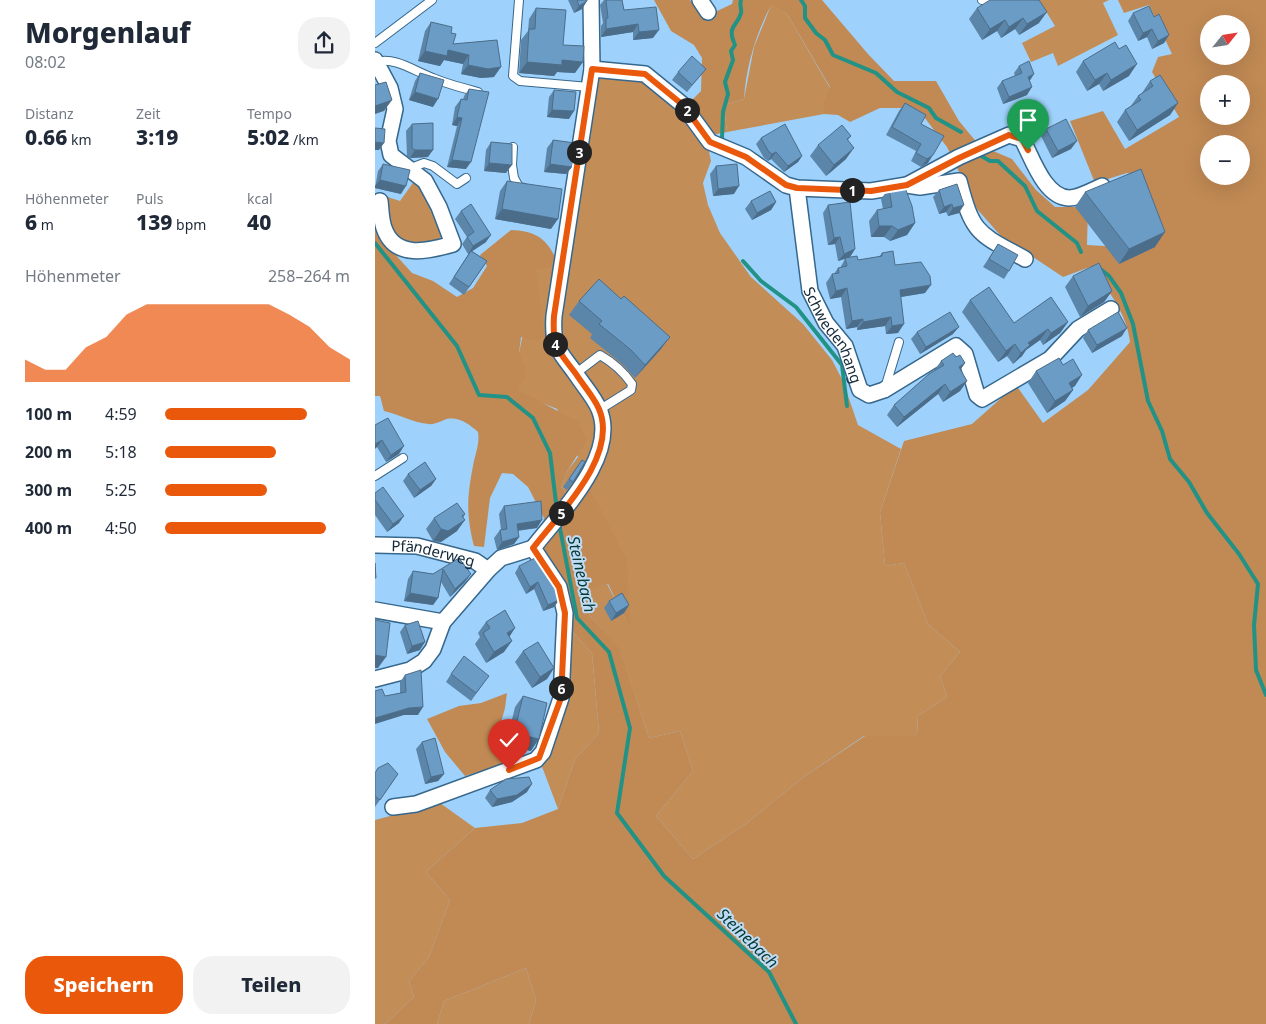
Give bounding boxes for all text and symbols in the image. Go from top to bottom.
text: Morgenlauf [25,13,191,51]
north arrow [1200,15,1250,65]
map controls [1200,15,1250,185]
button: share [298,17,350,69]
text: 08:02 [25,51,66,73]
button: + [1200,75,1250,125]
pin: 2 [675,98,699,122]
pin [1007,99,1049,150]
text: 2 [683,101,692,120]
text: Distanz [25,104,74,123]
text: Zeit [136,104,161,123]
text: Tempo [247,104,292,123]
icon: arrive [1014,106,1042,134]
text: 0.66 [25,123,67,151]
text: 3:19 [136,123,178,151]
text: 5:02 [247,123,289,151]
text: km [67,130,92,149]
text: /km [289,130,319,149]
button: − [1200,135,1250,185]
pin: 3 [567,140,591,164]
text: 3 [575,143,584,162]
pin: 1 [839,178,865,202]
text: 1 [848,181,857,200]
text: Höhenmeter [25,189,109,208]
text: Puls [136,189,163,208]
text: kcal [247,189,273,208]
text: 6 [25,208,37,236]
text: 139 [136,208,172,236]
text: 40 [247,208,271,236]
text: m [37,215,54,234]
text: bpm [172,215,206,234]
text: Höhenmeter [25,265,121,287]
text: 258–264 m [268,265,350,287]
street label: Schwedenhang [799,283,867,386]
pin: 4 [543,332,567,356]
text: 4 [551,335,560,354]
text: 100 m [25,403,72,425]
text: 4:59 [105,403,137,425]
text: 200 m [25,441,72,463]
text: 5:18 [105,441,137,463]
text: 300 m [25,479,72,501]
text: 5:25 [105,479,137,501]
pin: 5 [549,500,573,526]
text: 5 [557,504,566,523]
text: 400 m [25,517,72,539]
text: 4:50 [105,517,137,539]
water label: Steinebach [563,534,601,614]
street label: Pfänderweg [391,535,477,571]
pin: 6 [549,676,573,700]
text: 6 [557,679,566,698]
pin [488,719,530,770]
icon: check [495,726,523,754]
water label: Steinebach [712,903,784,973]
button: Speichern [25,956,183,1014]
button: Teilen [193,956,350,1014]

